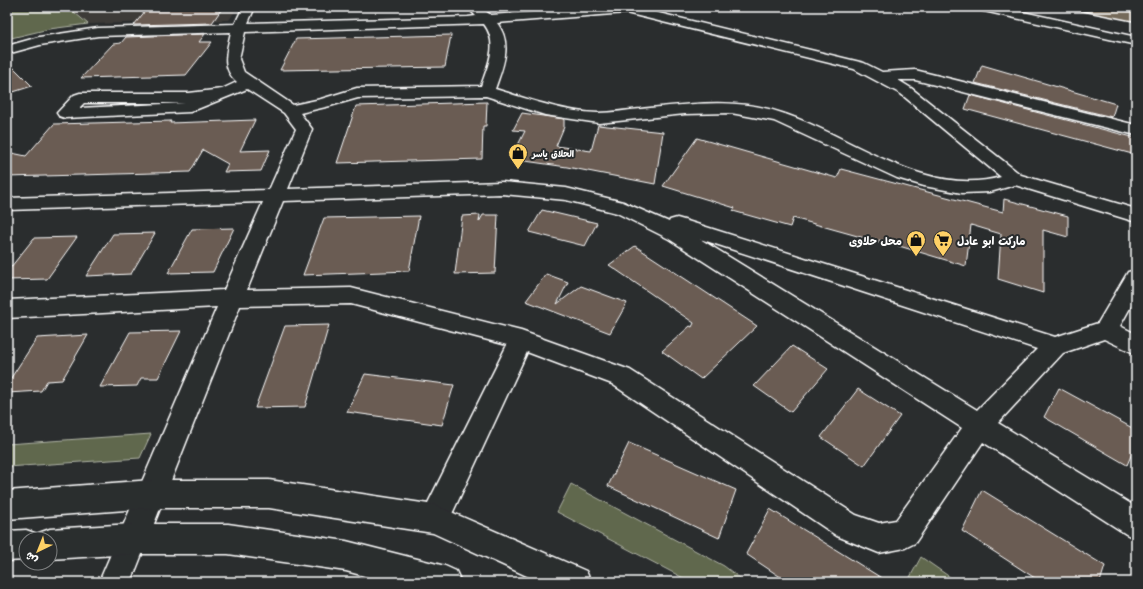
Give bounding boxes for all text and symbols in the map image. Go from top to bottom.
shop icon: الحلاق ياسر [507,142,529,170]
place label: الحلاق ياسر [531,148,574,160]
shop icon: محل حلاوى [905,229,927,257]
supermarket icon: ماركت ابو عادل [932,229,954,257]
place label: محل حلاوى [849,233,902,248]
place label: ماركت ابو عادل [957,233,1025,249]
north arrow [18,531,58,571]
text: ش [21,549,40,568]

